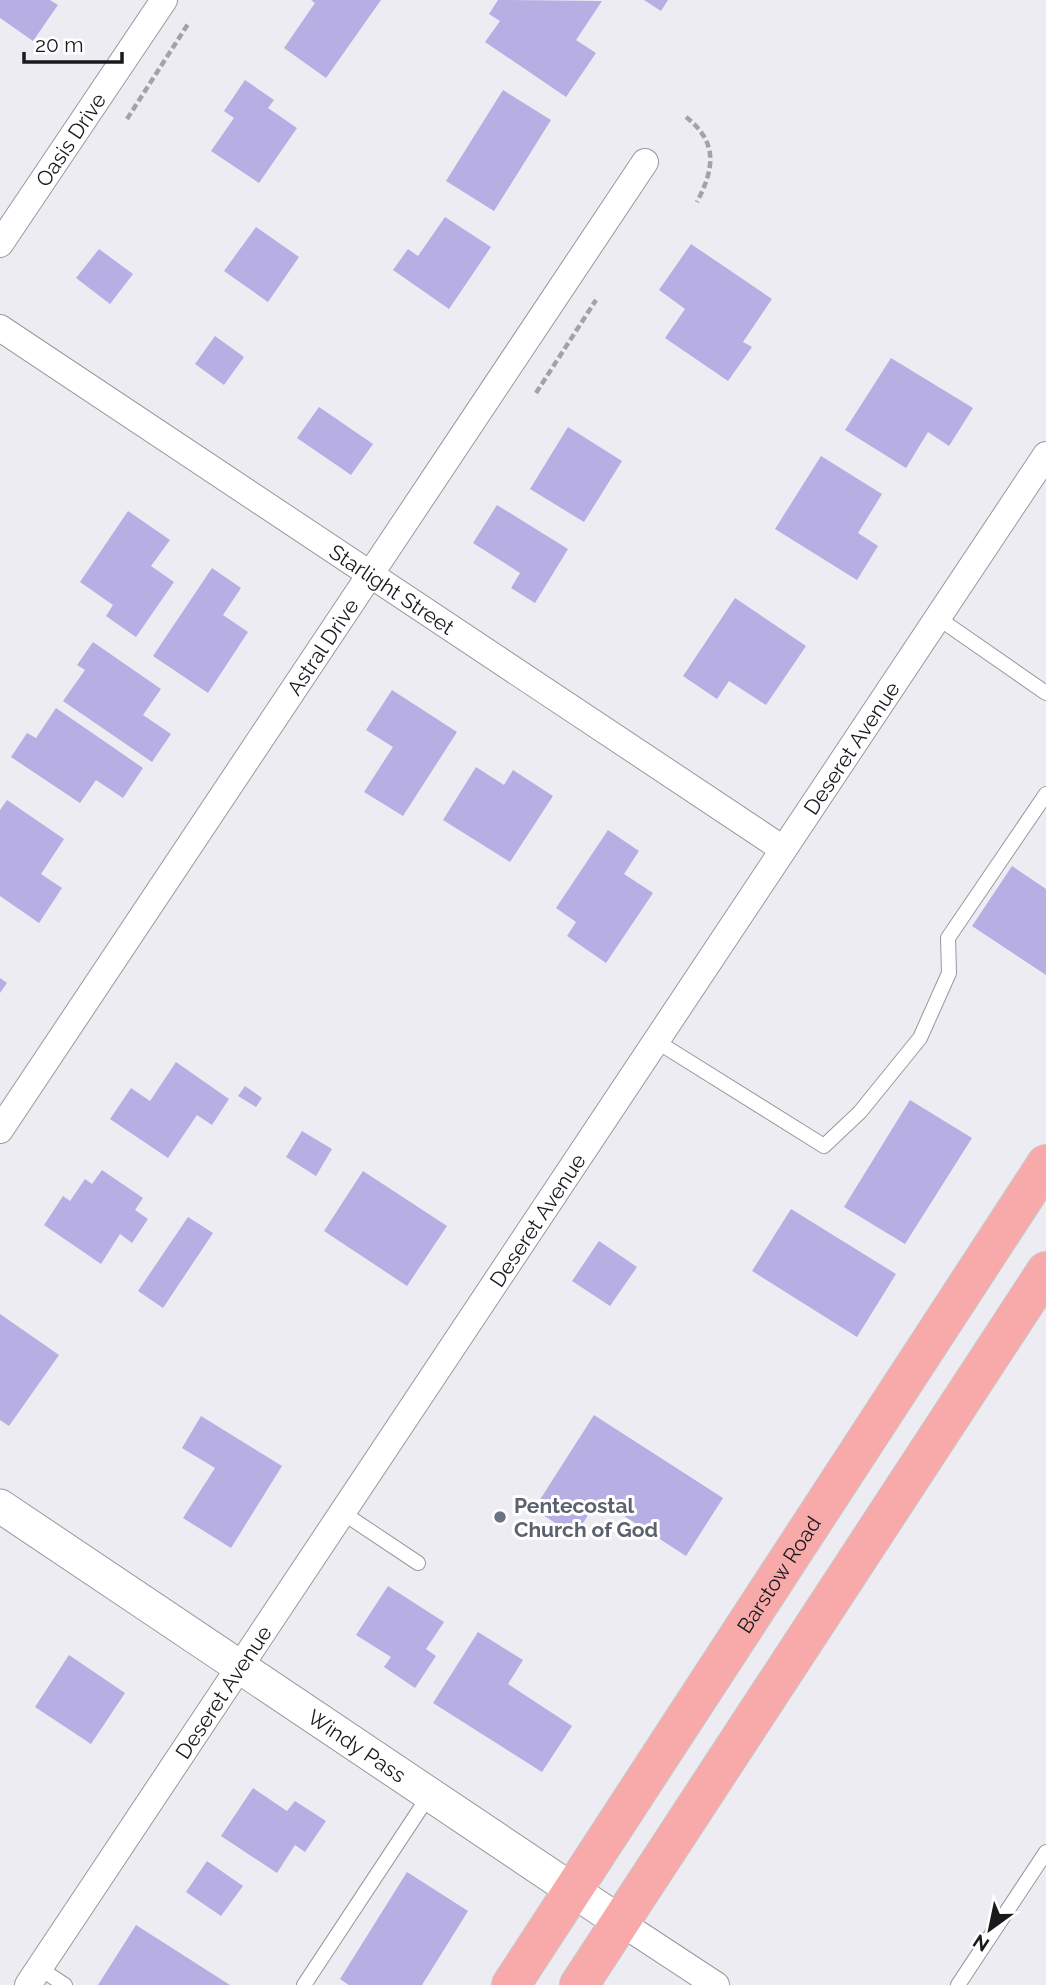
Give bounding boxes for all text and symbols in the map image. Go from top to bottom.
scale bar [24,21,122,65]
text: 20 m [35,32,83,57]
street label: Oasis Drive [30,88,111,191]
street label: Starlight Street [325,538,459,639]
street label: Astral Drive [281,594,363,699]
street label: Deseret Avenue [798,677,904,819]
street label: Deseret Avenue [484,1149,590,1291]
place label: Pentecostal Church of God [514,1493,658,1542]
marker: Pentecostal Church of God [492,1509,508,1525]
street label: Barstow Road [731,1511,826,1638]
street label: Deseret Avenue [170,1621,276,1763]
street label: Windy Pass [303,1704,411,1787]
north arrow [955,1894,1025,1964]
text: N [969,1930,993,1956]

